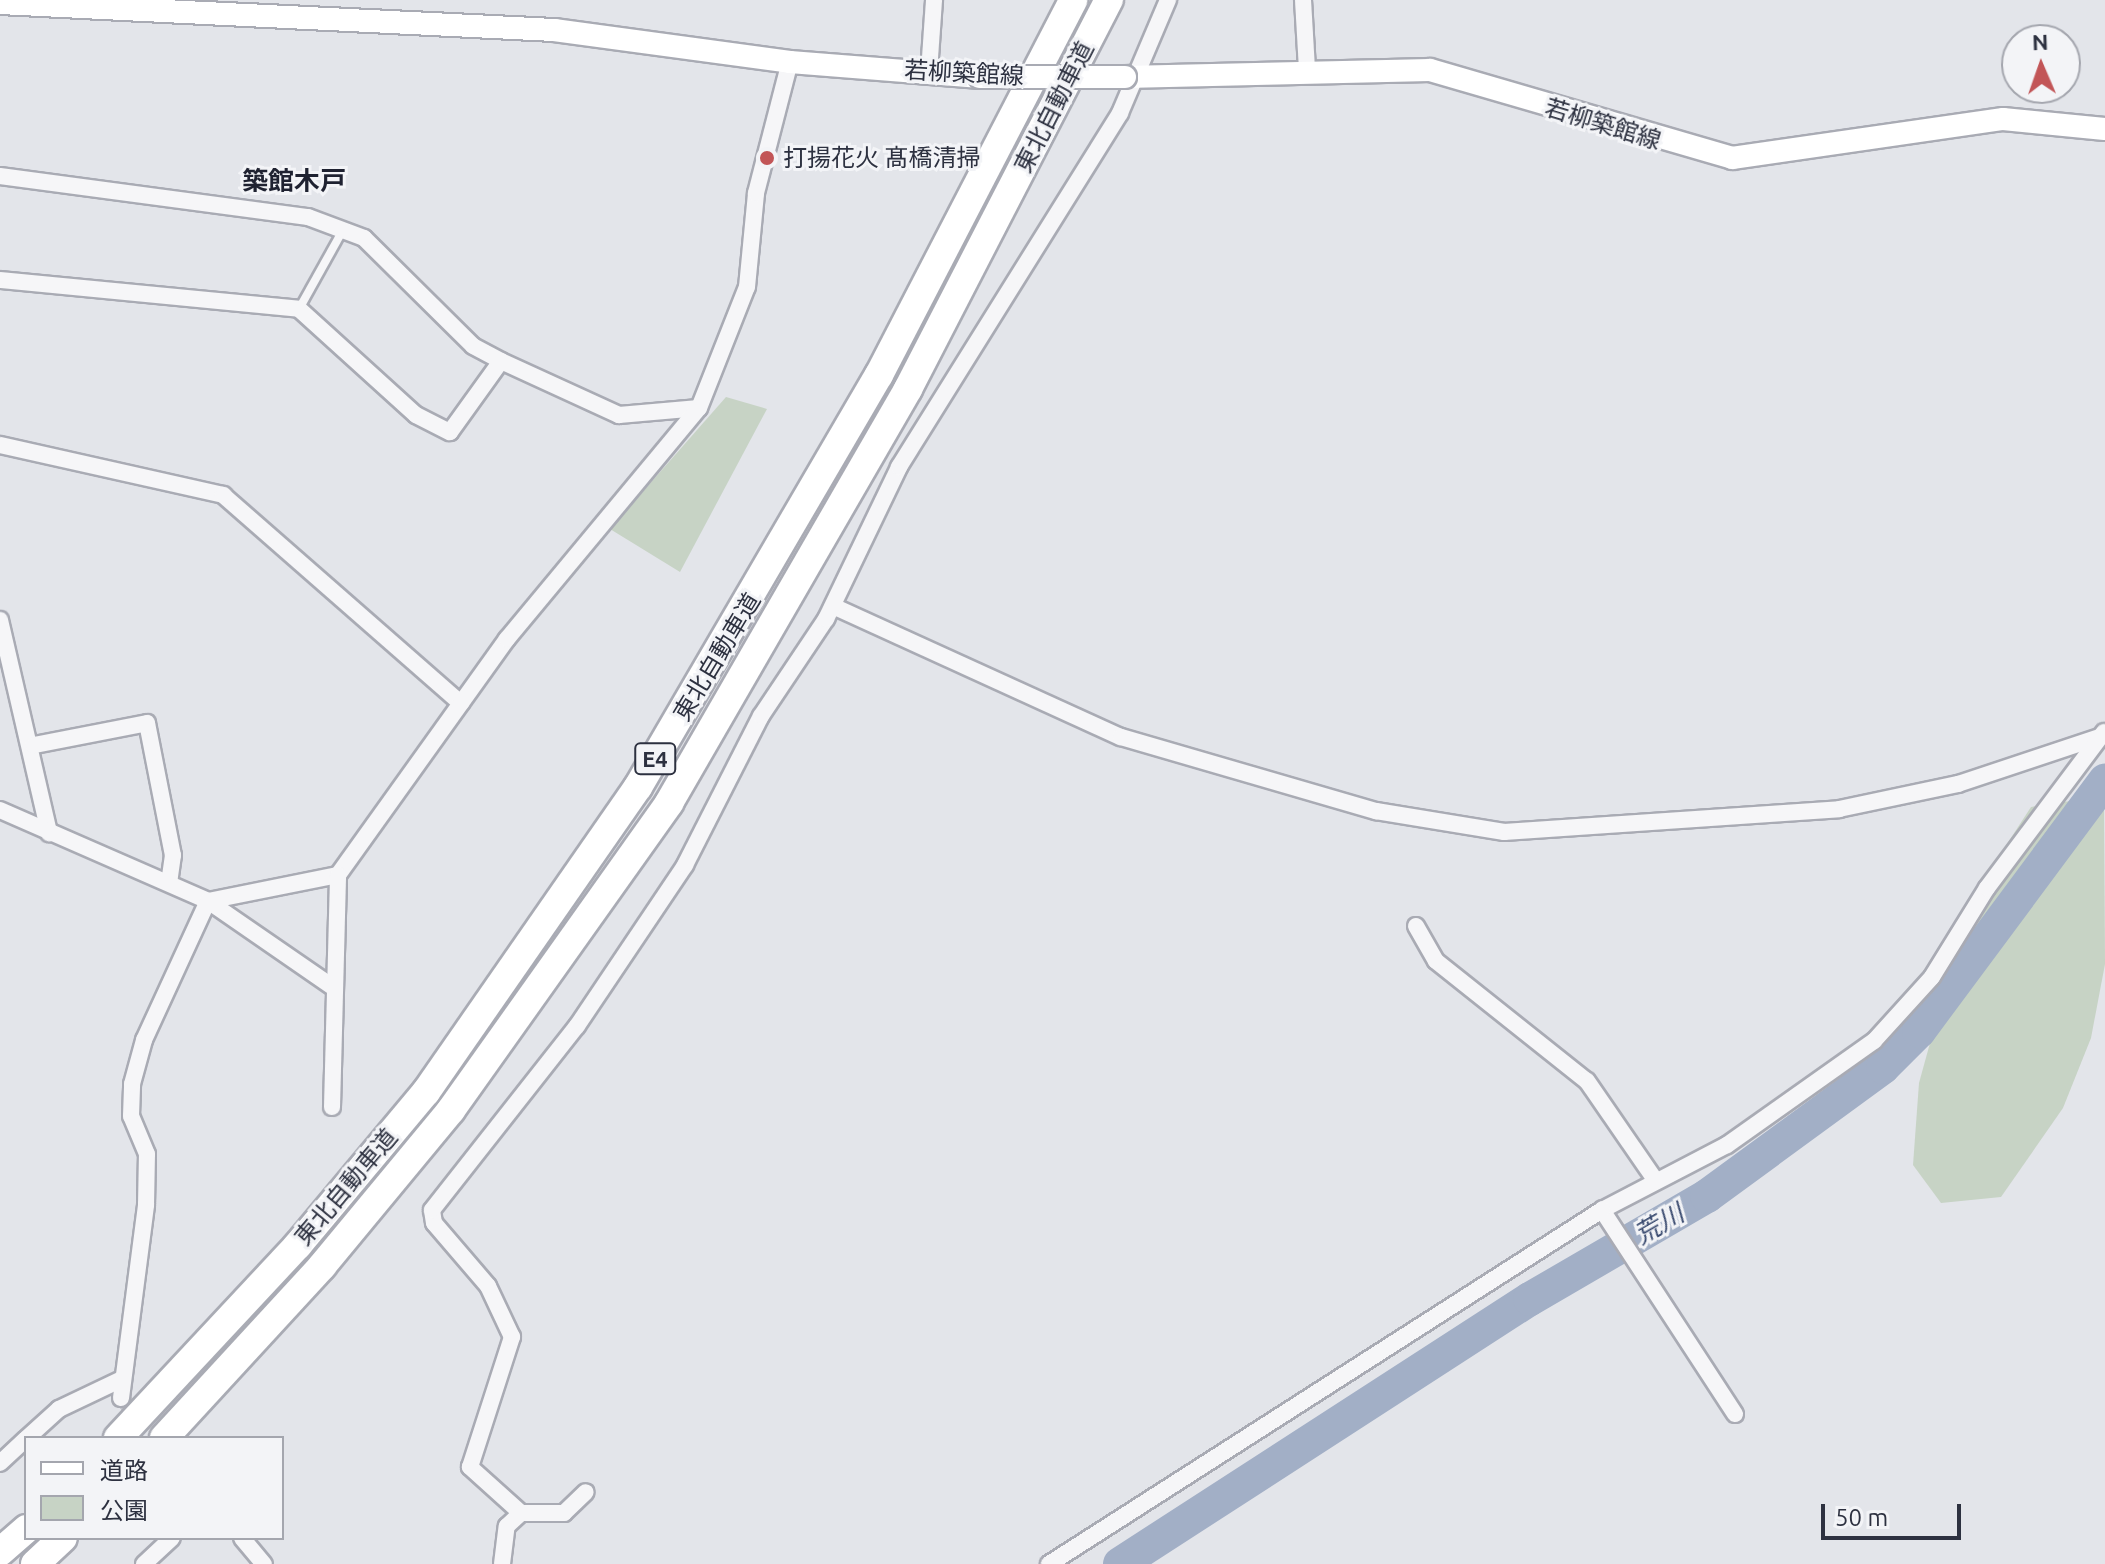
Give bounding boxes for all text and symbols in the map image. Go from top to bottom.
north arrow [2001,24,2081,104]
text: N [2032,29,2049,54]
street label: 東北自動車道 [1008,36,1100,178]
street label: 若柳築館線 [903,55,1025,91]
street label: 若柳築館線 [1541,93,1665,155]
place label: 打揚花火 髙橋清掃 [783,144,980,172]
marker: 打揚花火 髙橋清掃 [758,149,776,167]
district label: 築館木戸 [242,165,346,197]
street label: 東北自動車道 [668,588,766,726]
road number: E4 [633,741,677,777]
street label: 東北自動車道 [289,1123,403,1251]
water label: 荒川 [1629,1197,1689,1251]
legend [24,1436,284,1540]
text: 道路 [100,1457,148,1484]
scale bar [1825,1488,1965,1538]
text: 公園 [100,1497,148,1524]
text: 50 m [1835,1504,1888,1531]

